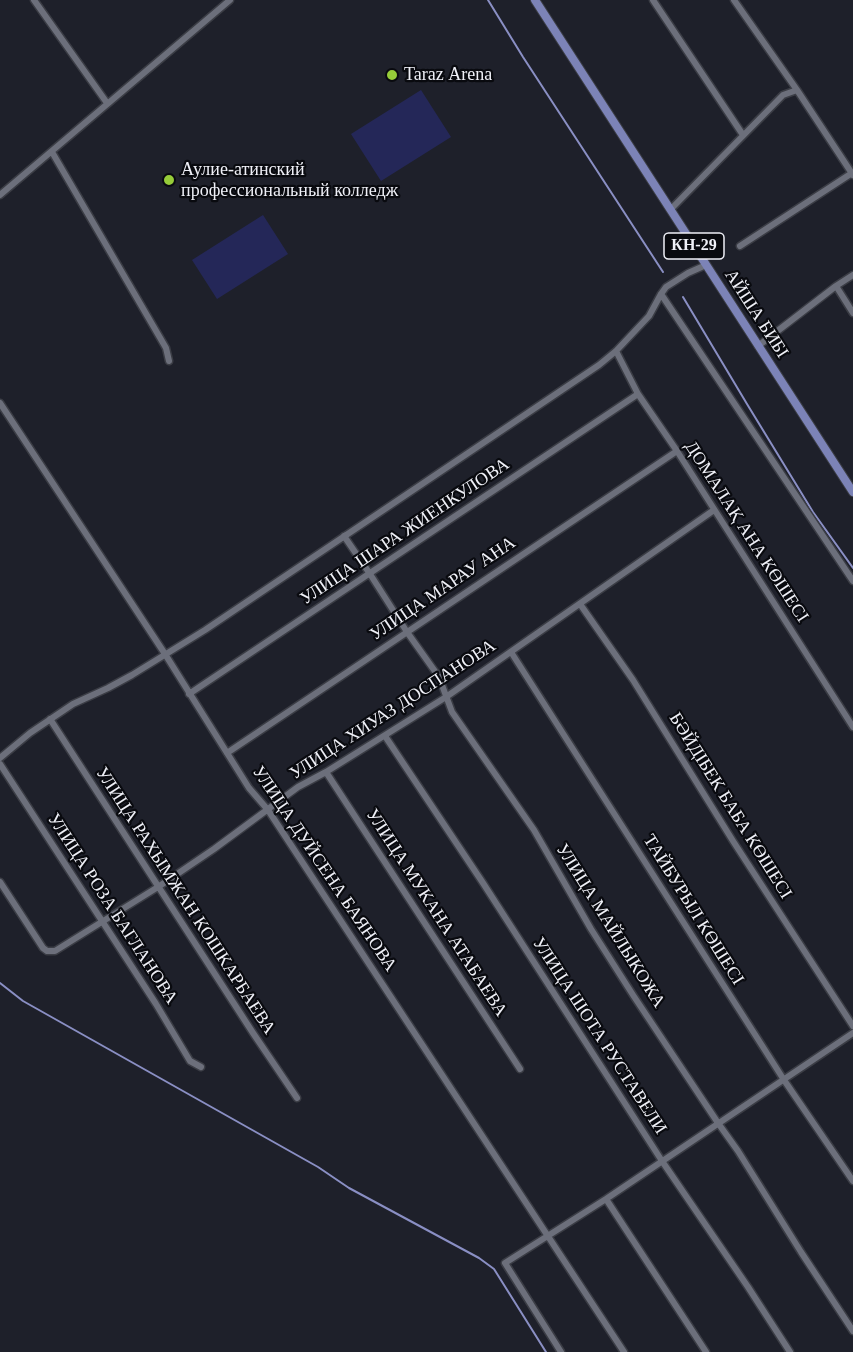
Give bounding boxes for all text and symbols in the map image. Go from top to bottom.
place label: Taraz Arena [404,64,492,86]
marker: Taraz Arena [385,68,399,82]
place label: Аулие-атинский профессиональный колледж [181,159,398,201]
marker: Аулие-атинский профессиональный колледж [162,173,176,187]
road number: КН-29 [664,233,724,259]
street label: АЙША БИБІ [719,266,793,362]
street label: ДОМАЛАҚ АНА КӨШЕСІ [679,437,813,627]
street label: УЛИЦА ШАРА ЖИЕНКУЛОВА [296,454,514,610]
street label: УЛИЦА МАРАУ АНА [366,532,520,646]
street label: УЛИЦА ХИУАЗ ДОСПАНОВА [286,635,500,785]
street label: БӘЙДІБЕК БАБА КӨШЕСІ [664,709,796,903]
street label: УЛИЦА ДУЙСЕНА БАЯНОВА [247,762,401,976]
street label: УЛИЦА РАХЫМЖАН КОШКАРБАЕВА [90,763,280,1039]
street label: УЛИЦА МУКАНА АТАБАЕВА [361,805,511,1021]
street label: УЛИЦА РОЗА БАГЛАНОВА [42,809,182,1009]
street label: ТАЙБУРЫЛ КӨШЕСІ [638,831,748,989]
street label: УЛИЦА МАЙЛЫКОЖА [551,840,669,1012]
street label: УЛИЦА ШОТА РУСТАВЕЛИ [527,933,671,1139]

